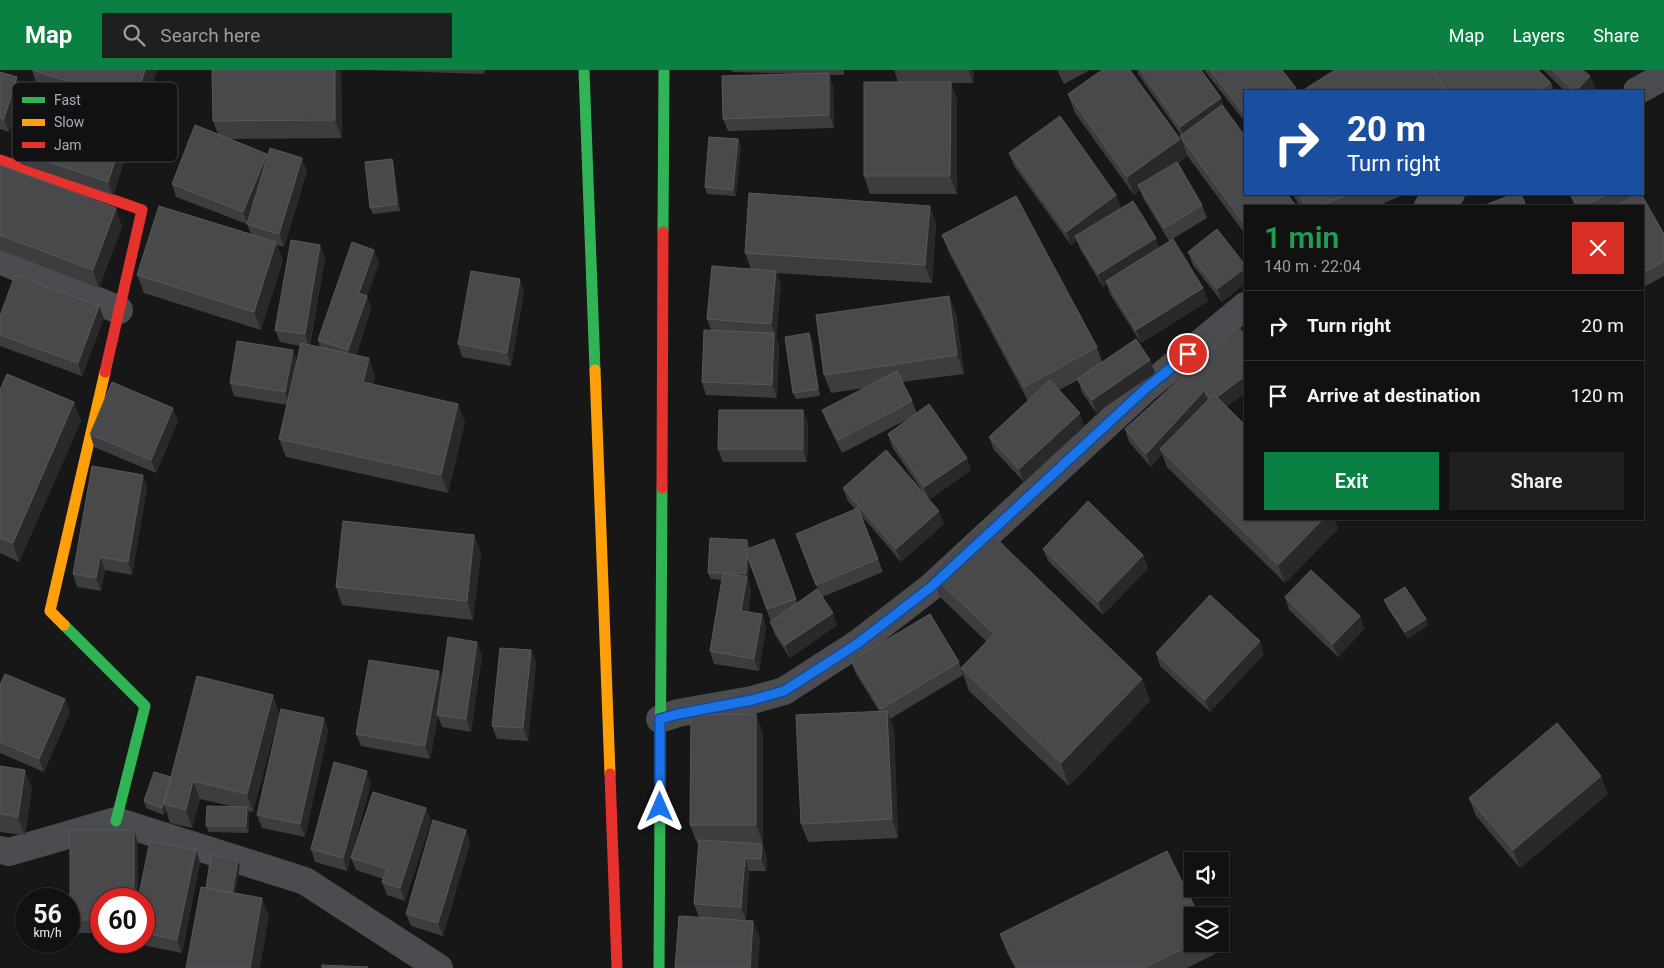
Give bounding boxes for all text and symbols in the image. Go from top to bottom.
search box [102,13,452,58]
text: Map [25,21,72,49]
icon: search [120,21,148,49]
text: Search here [160,24,260,47]
text: Map [1449,25,1484,46]
text: Layers [1512,25,1565,46]
text: Share [1593,25,1639,46]
legend [12,82,178,162]
text: Fast [54,92,81,108]
text: 20 m [1347,109,1426,150]
icon: right [1264,110,1329,175]
text: Slow [54,114,85,130]
text: Jam [54,137,82,153]
text: Turn right [1347,151,1441,176]
text: 1 min [1264,220,1339,255]
button: close [1572,222,1624,274]
text: 140 m · 22:04 [1264,257,1361,276]
icon: right [1264,312,1292,340]
text: Turn right [1307,314,1391,337]
text: 20 m [1581,314,1624,337]
pin [1167,333,1209,375]
icon: arrive [1174,340,1202,368]
icon: arrive [1264,382,1292,410]
text: Arrive at destination [1307,384,1480,407]
text: 120 m [1571,384,1624,407]
button: Exit [1264,452,1439,510]
button: Share [1449,452,1624,510]
position arrow [633,780,685,832]
map controls [1184,852,1229,952]
button: sound [1184,852,1229,897]
speed limit sign: 60 [90,888,155,953]
text: 56 [33,900,62,929]
button: layers [1184,907,1229,952]
text: km/h [33,926,62,940]

